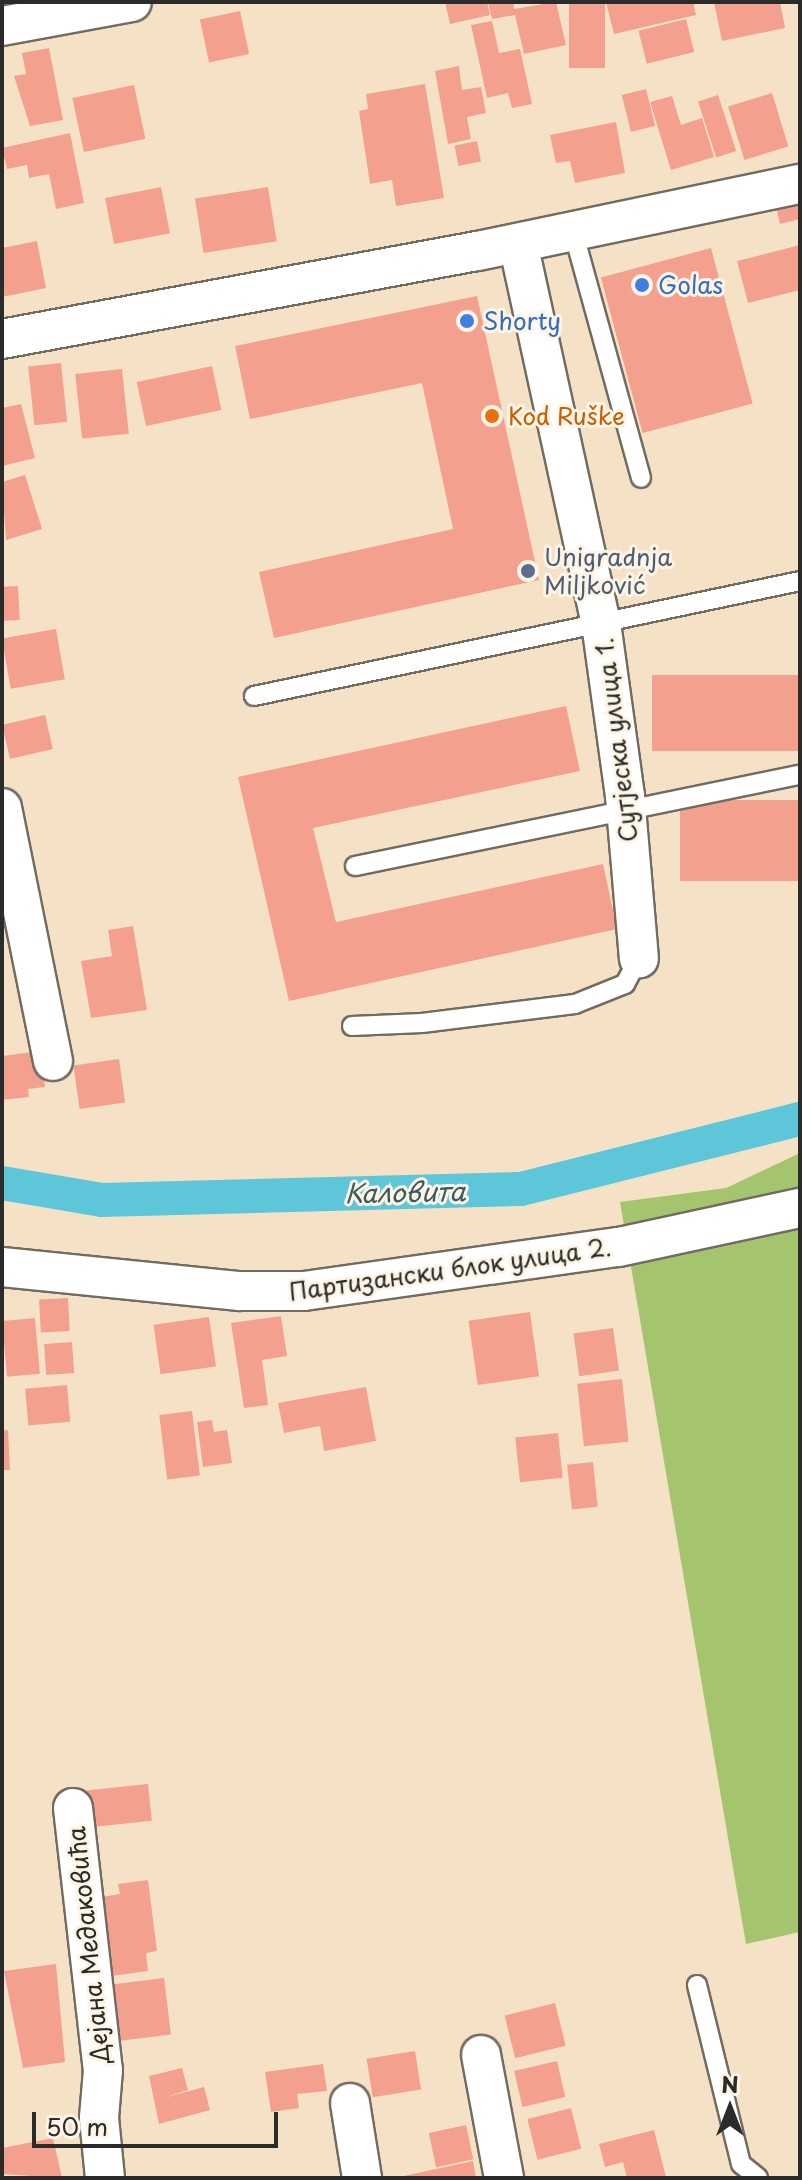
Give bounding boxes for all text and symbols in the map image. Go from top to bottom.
place label: Golas [658,271,723,299]
marker: Golas [633,276,651,294]
place label: Shorty [483,307,561,335]
marker: Shorty [458,312,476,330]
place label: Kod Ruške [508,402,627,430]
marker: Kod Ruške [483,407,501,425]
place label: Unigradnja Miljković [544,543,672,599]
marker: Unigradnja Miljković [519,562,537,580]
street label: Сутјеска улица 1. [589,634,643,846]
water label: Каловита [344,1175,466,1209]
street label: Партизански блок улица 2. [285,1232,615,1306]
street label: Дејана Медаковића [61,1825,115,2065]
text: N [721,2067,739,2100]
north arrow [690,2068,770,2148]
scale bar [36,2096,282,2146]
text: 50 m [46,2108,108,2144]

